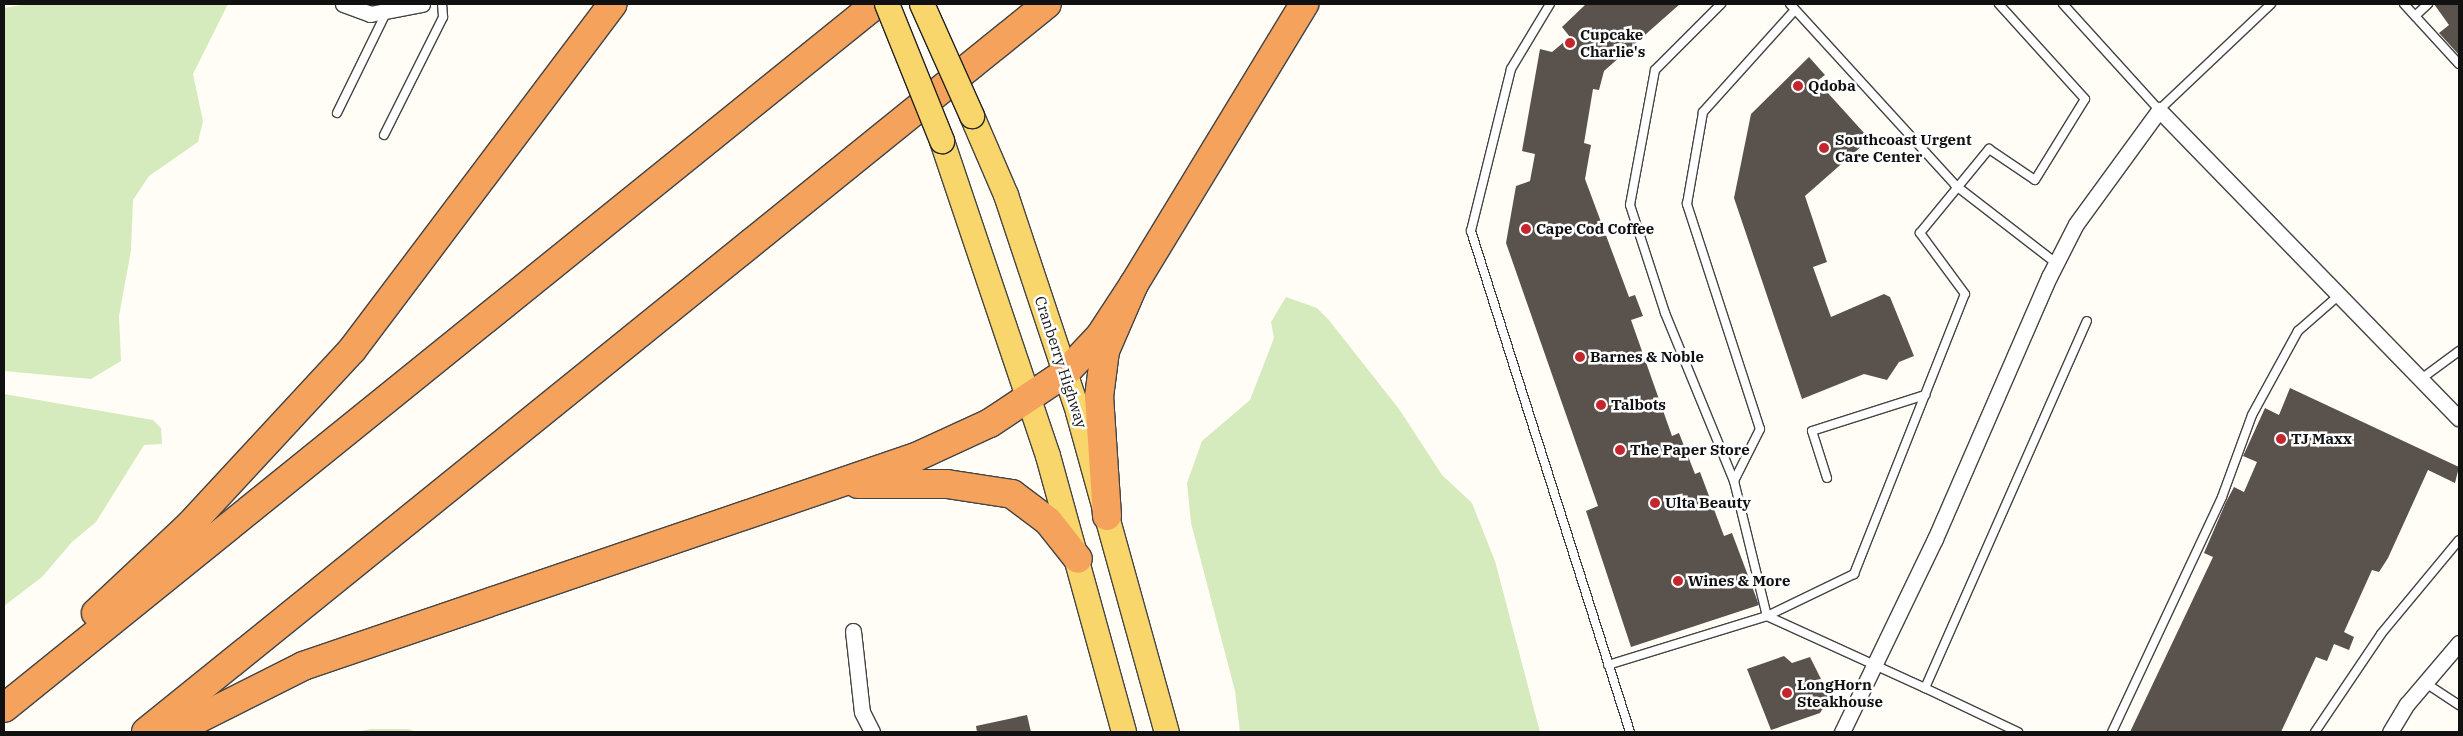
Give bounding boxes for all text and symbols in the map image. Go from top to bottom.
place label: Cupcake Charlie's [1580,25,1645,60]
marker: Cupcake Charlie's [1564,37,1576,49]
place label: Qdoba [1808,77,1856,95]
marker: Qdoba [1792,80,1804,92]
place label: Southcoast Urgent Care Center [1835,130,1971,165]
marker: Southcoast Urgent Care Center [1817,141,1831,155]
place label: Cape Cod Coffee [1536,220,1654,238]
marker: Cape Cod Coffee [1520,223,1532,235]
street label: Cranberry Highway [1031,294,1091,430]
place label: Barnes & Noble [1590,348,1704,366]
marker: Barnes & Noble [1574,351,1586,363]
place label: Talbots [1611,396,1666,414]
marker: Talbots [1595,399,1607,411]
place label: TJ Maxx [2291,430,2352,448]
marker: TJ Maxx [2275,433,2287,445]
place label: The Paper Store [1630,441,1750,459]
marker: The Paper Store [1614,444,1626,456]
place label: Ulta Beauty [1665,494,1751,512]
marker: Ulta Beauty [1649,497,1661,509]
place label: Wines & More [1688,572,1790,590]
marker: Wines & More [1672,575,1684,587]
place label: LongHorn Steakhouse [1797,675,1883,710]
marker: LongHorn Steakhouse [1781,687,1793,699]

